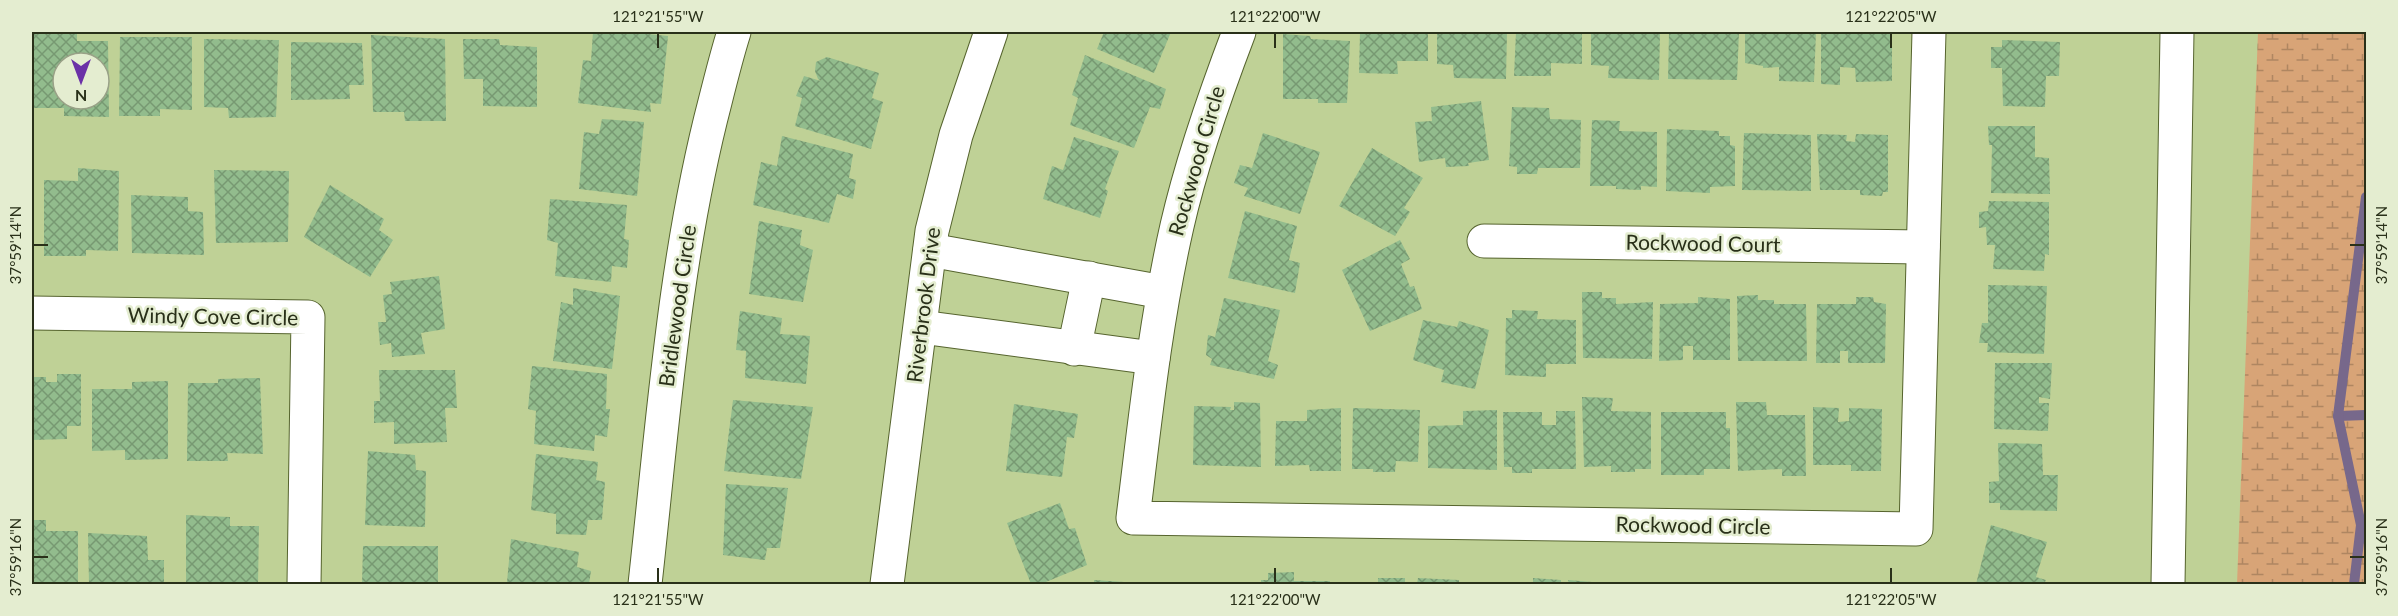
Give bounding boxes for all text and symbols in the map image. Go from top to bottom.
text: 121°21'55"W [612,7,704,25]
text: 121°22'00"W [1229,7,1321,25]
text: 121°22'05"W [1845,7,1937,25]
north arrow [51,51,111,111]
street label: Rockwood Circle [1162,83,1229,238]
text: N [75,87,87,106]
text: 37°59'14"N [6,206,24,284]
text: 37°59'14"N [2372,206,2390,284]
street label: Bridlewood Circle [653,223,700,388]
street label: Riverbrook Drive [901,226,944,384]
street label: Rockwood Court [1625,229,1781,256]
street label: Windy Cove Circle [127,302,299,329]
street label: Rockwood Circle [1615,511,1771,538]
text: 37°59'16"N [6,518,24,596]
text: 37°59'16"N [2372,518,2390,596]
text: 121°21'55"W [612,590,704,608]
text: 121°22'00"W [1229,590,1321,608]
text: 121°22'05"W [1845,590,1937,608]

